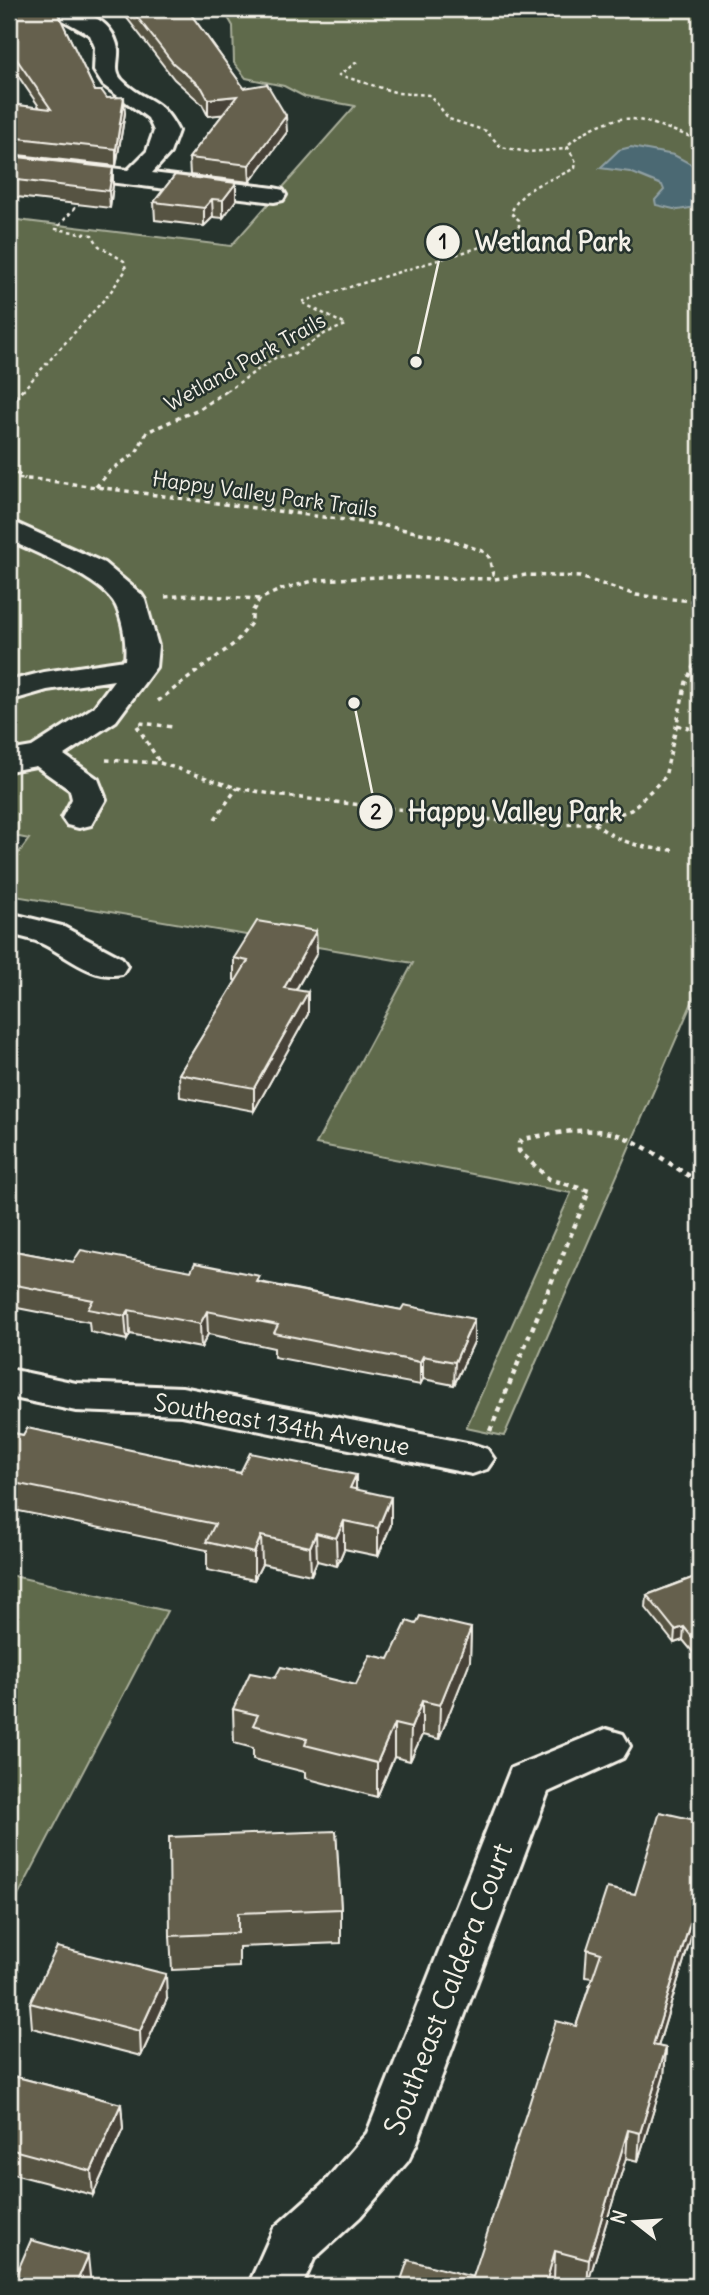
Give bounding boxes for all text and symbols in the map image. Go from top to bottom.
callout: Wetland Park [425,219,645,266]
text: Wetland Park [475,225,631,258]
text: 1 [439,228,447,255]
street label: Wetland Park Trails [160,307,330,417]
street label: Happy Valley Park Trails [151,465,379,523]
callout: Happy Valley Park [359,788,636,835]
text: Happy Valley Park [408,795,622,828]
text: 2 [370,798,382,825]
street label: Southeast 134th Avenue [152,1387,412,1461]
street label: Southeast Caldera Court [376,1838,520,2140]
north arrow [600,2186,670,2256]
text: N [605,2207,632,2227]

